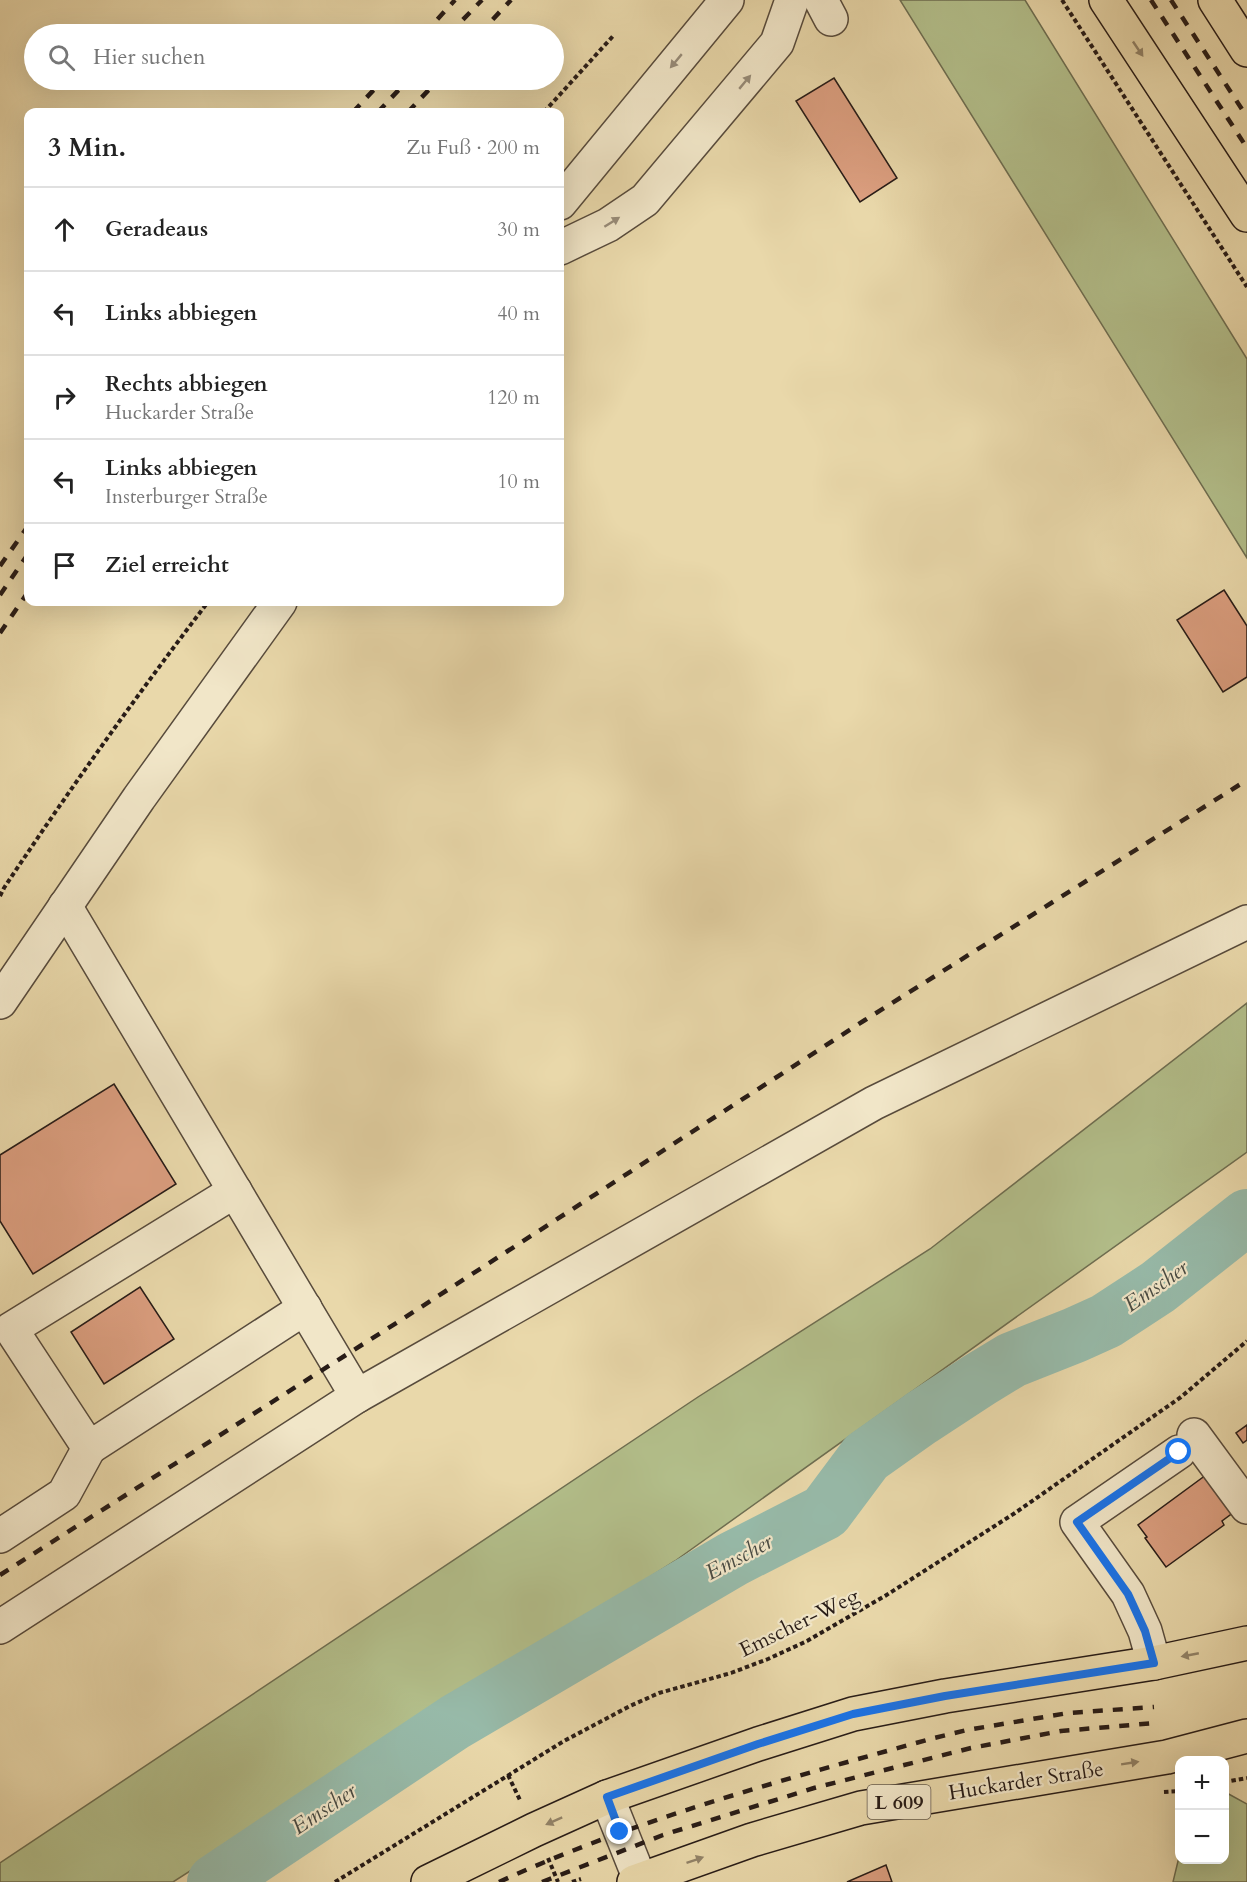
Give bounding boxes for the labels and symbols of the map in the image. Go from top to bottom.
one-way arrow [1133,40,1144,57]
one-way arrow [670,53,683,68]
one-way arrow [738,75,751,90]
one-way arrow [604,217,620,228]
water label: Emscher [1118,1253,1195,1319]
route start [1165,1438,1191,1464]
water label: Emscher [700,1526,779,1587]
street label: Emscher-Weg [734,1581,864,1665]
one-way arrow [1180,1651,1199,1660]
street label: Huckarder Straße [946,1754,1106,1808]
one-way arrow [1121,1759,1140,1768]
water label: Emscher [286,1776,363,1842]
road number: L 609 [868,1785,930,1819]
one-way arrow [544,1816,562,1826]
route end [606,1818,632,1844]
one-way arrow [686,1855,704,1865]

